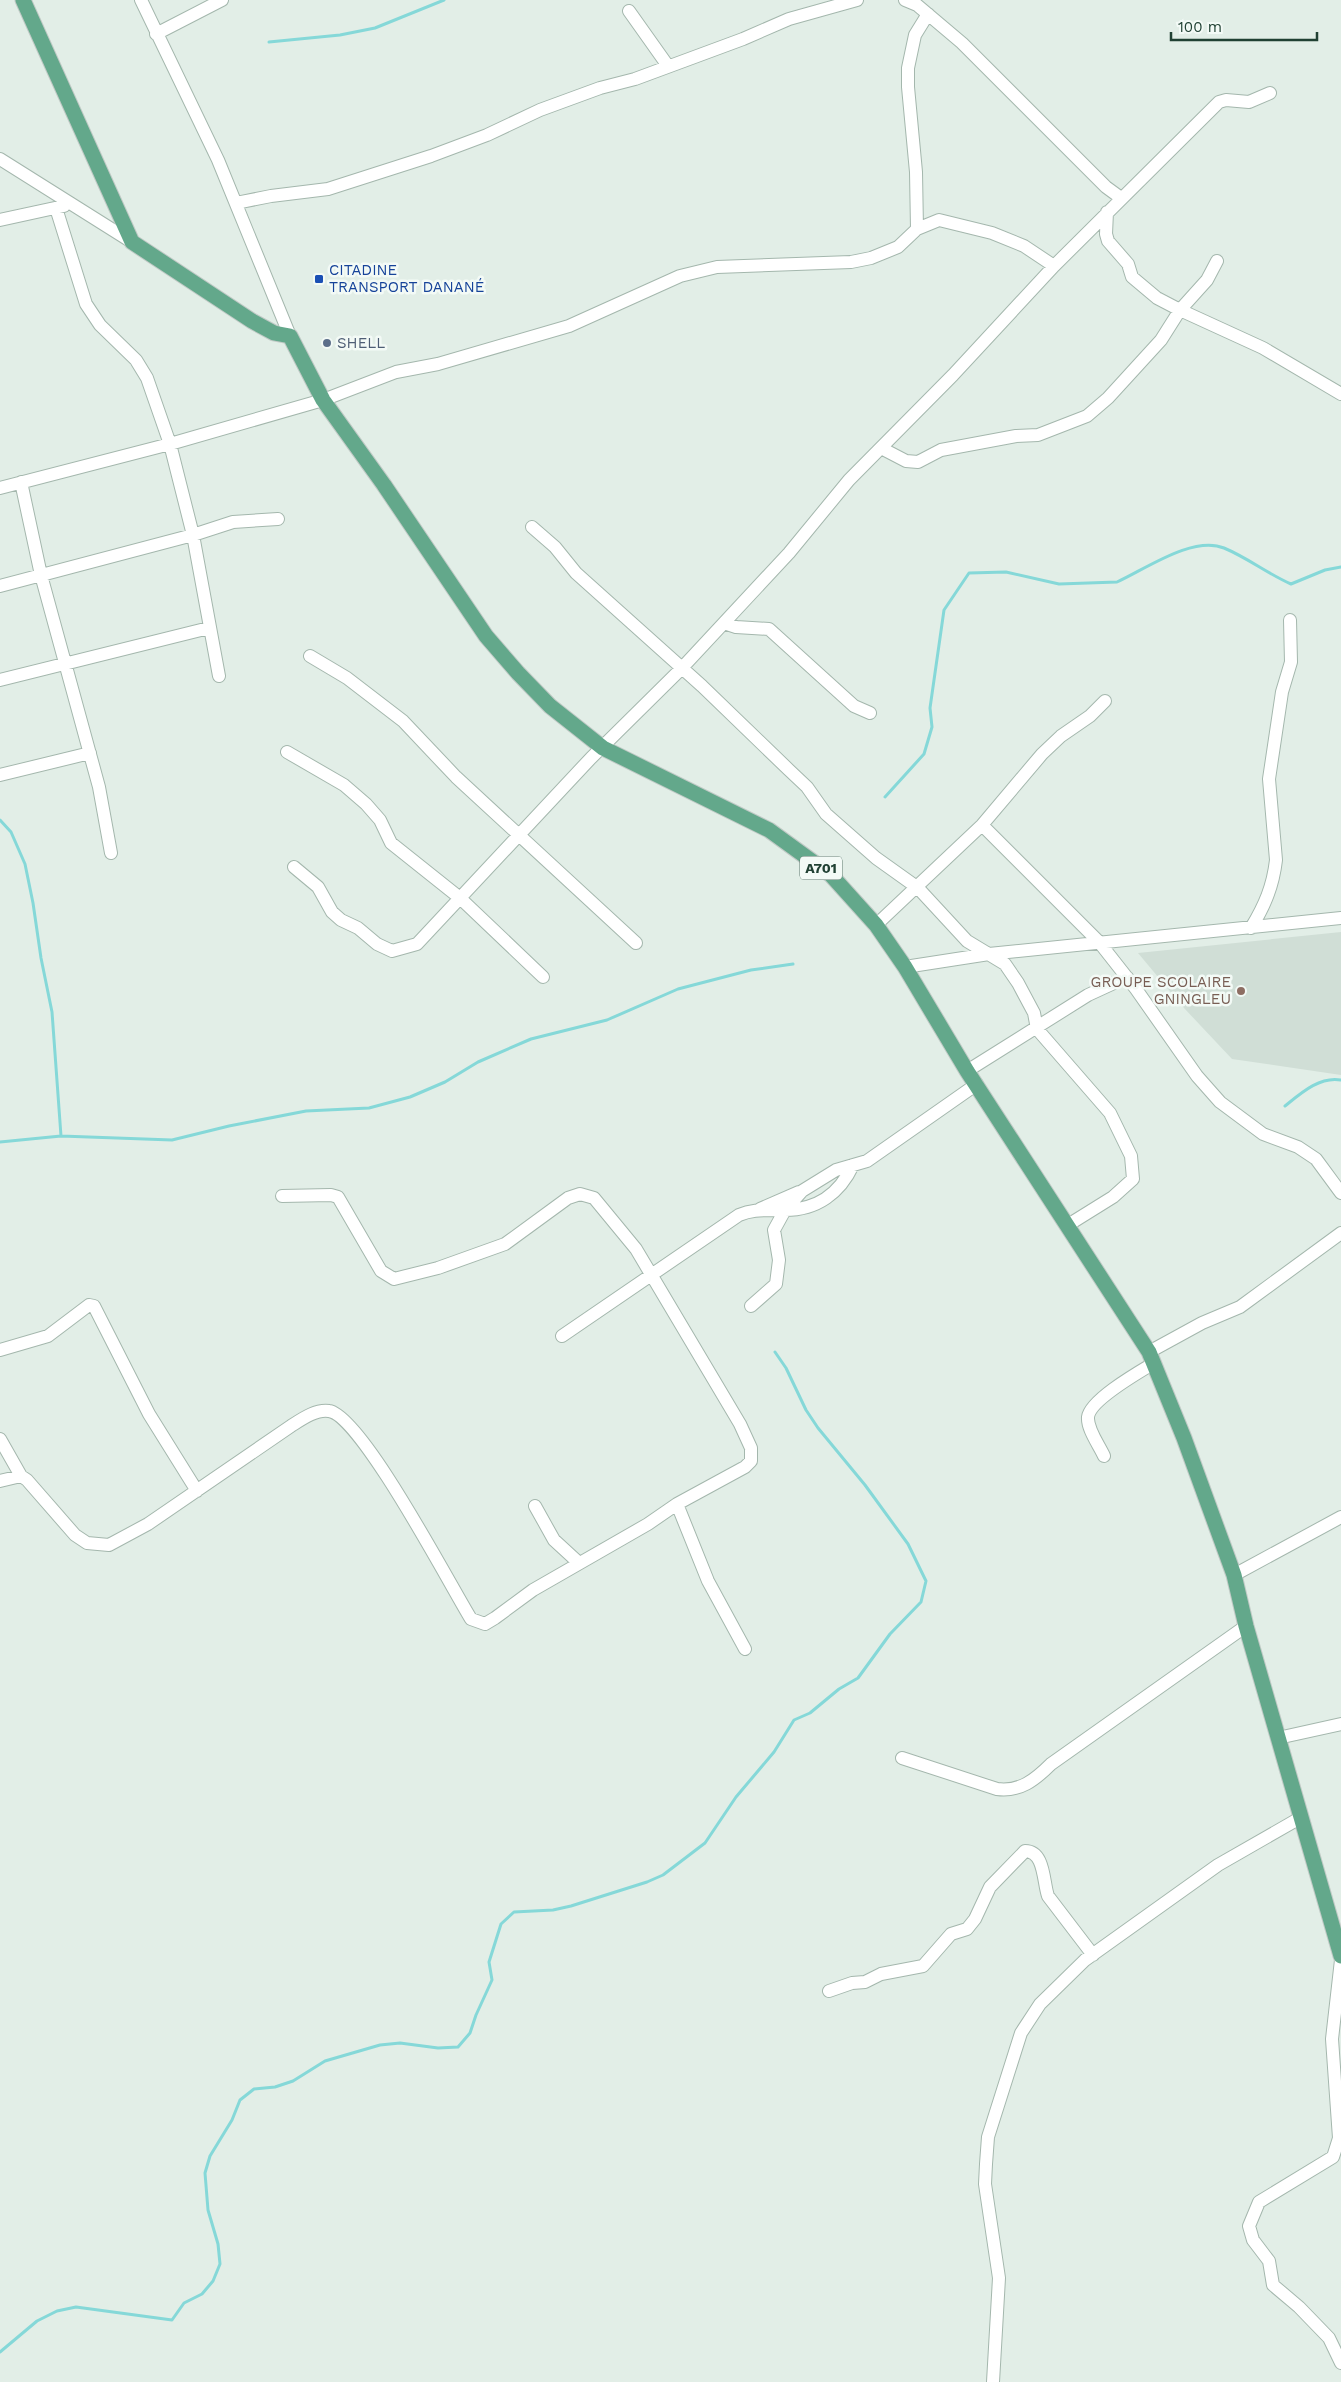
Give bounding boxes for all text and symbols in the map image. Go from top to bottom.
scale bar [1171,10,1317,42]
text: 100 m [1178,18,1222,36]
place label: CITADINE TRANSPORT DANANÉ [329,261,484,296]
marker: CITADINE TRANSPORT DANANÉ [313,273,325,285]
place label: SHELL [337,334,385,352]
marker: SHELL [321,337,333,349]
road number: A701 [800,856,842,880]
place label: GROUPE SCOLAIRE GNINGLEU [1091,973,1231,1008]
marker: GROUPE SCOLAIRE GNINGLEU [1235,985,1247,997]

